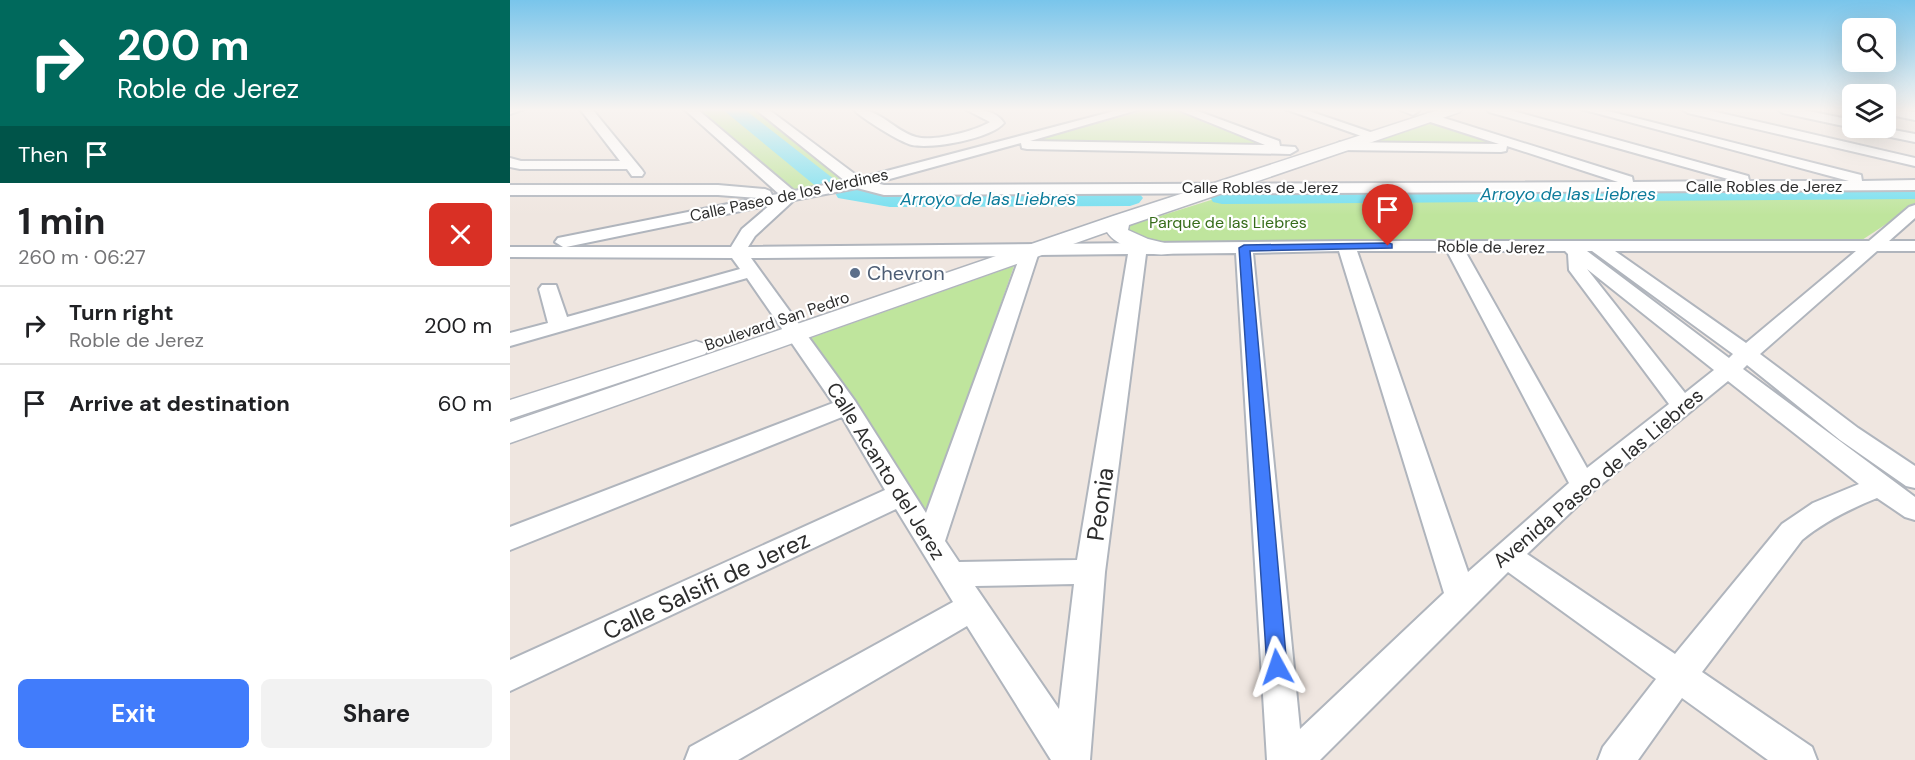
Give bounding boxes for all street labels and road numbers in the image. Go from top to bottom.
street label: Calle Paseo de los Verdines [688,164,890,226]
street label: Calle Robles de Jerez [1686,176,1842,197]
street label: Calle Robles de Jerez [1182,177,1338,198]
street label: Roble de Jerez [1437,236,1545,258]
street label: Boulevard San Pedro [702,286,852,356]
street label: Calle Acanto del Jerez [821,377,951,565]
street label: Avenida Paseo de las Liebres [1487,382,1709,574]
street label: Peonia [1080,465,1120,543]
street label: Calle Salsifi de Jerez [598,523,814,647]

